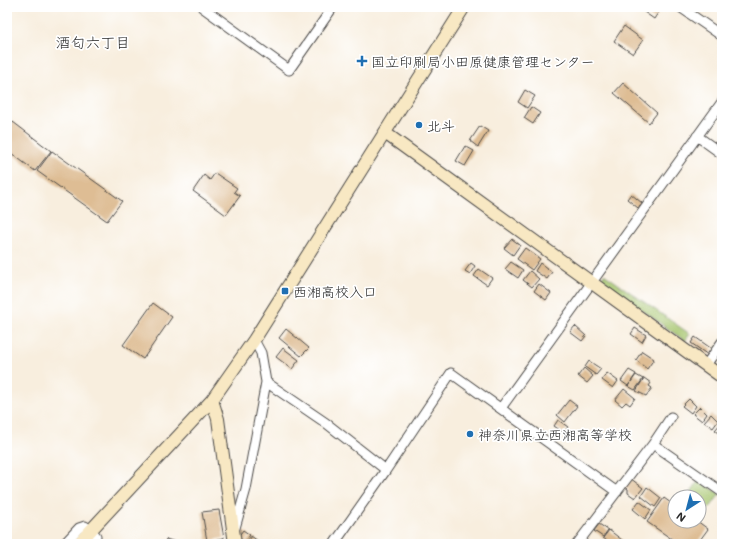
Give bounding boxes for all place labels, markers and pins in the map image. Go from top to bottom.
place label: 国立印刷局小田原健康管理センター [371,52,594,71]
marker: 国立印刷局小田原健康管理センター [356,55,368,67]
place label: 北斗 [427,116,455,135]
marker: 北斗 [414,120,424,130]
place label: 西湘高校入口 [293,282,377,301]
marker: 西湘高校入口 [280,286,290,296]
place label: 神奈川県立西湘高等学校 [478,425,632,444]
marker: 神奈川県立西湘高等学校 [465,429,475,439]

